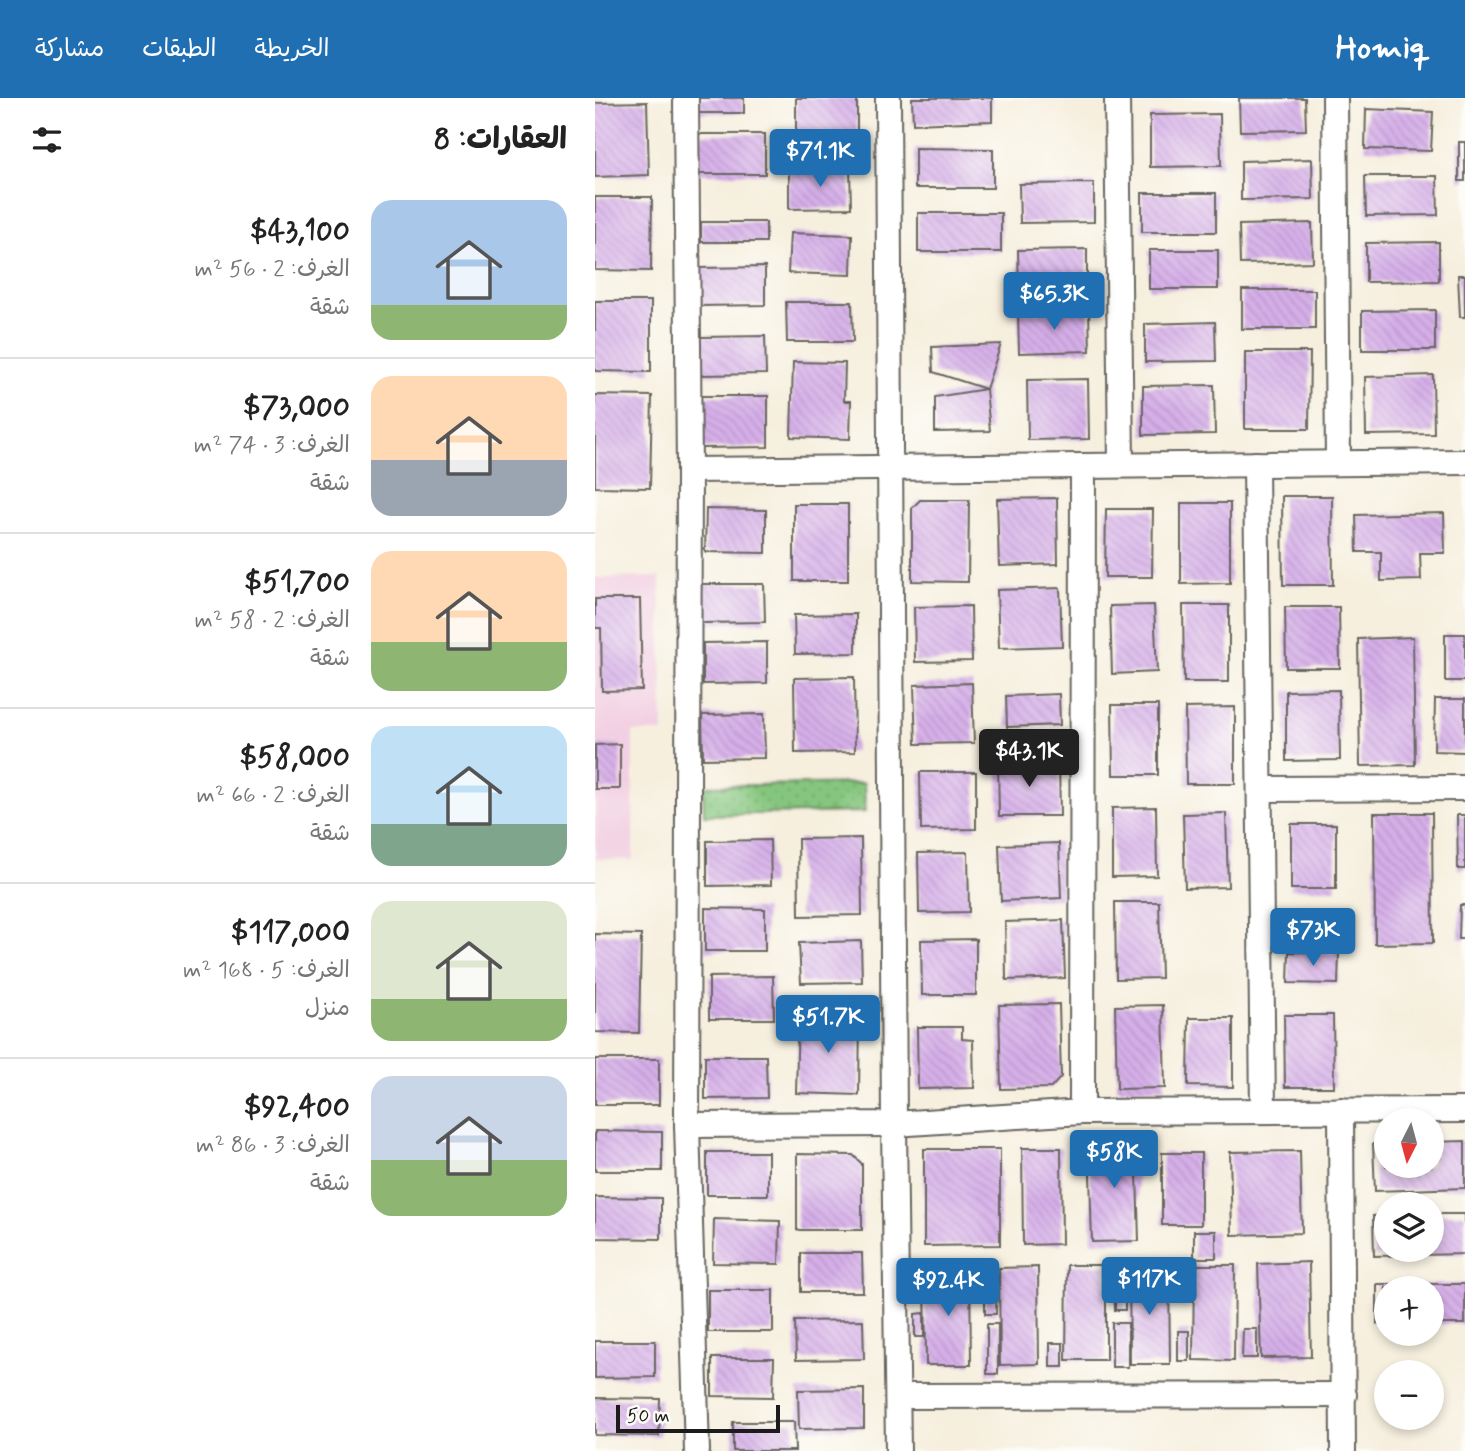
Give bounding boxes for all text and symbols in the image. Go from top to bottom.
text: Homiq [1335,27,1430,71]
text: مشاركة [35,34,104,65]
text: الطبقات [142,34,217,65]
text: الخريطة [255,34,329,65]
text: العقارات: 8 [433,120,567,159]
icon: filters [28,121,66,159]
pin: $71.1K [763,130,877,189]
text: $71.1K [786,137,854,167]
text: $43,100 [250,212,350,251]
icon: home [427,228,511,312]
text: الغرف: 2 · 56 m² [194,255,350,285]
pin: $65.3K [997,272,1111,332]
text: $65.3K [1020,280,1088,310]
text: شقة [310,293,350,323]
text: $73,000 [243,388,350,427]
icon: home [427,404,511,488]
text: الغرف: 3 · 74 m² [194,431,350,461]
text: شقة [310,469,350,499]
text: $51,700 [244,563,350,602]
icon: home [427,579,511,663]
text: الغرف: 2 · 58 m² [195,606,350,636]
text: شقة [310,644,350,674]
pin: $43.1K [972,730,1086,789]
text: $43.1K [995,737,1063,767]
text: $58,000 [239,738,350,777]
icon: home [427,754,511,838]
text: الغرف: 2 · 66 m² [196,781,350,811]
text: شقة [310,819,350,849]
pin: $73K [1272,908,1354,968]
text: $117,000 [231,913,350,952]
text: $73K [1286,916,1340,946]
icon: home [427,929,511,1013]
text: الغرف: 5 · 168 m² [183,956,350,986]
text: منزل [305,994,350,1024]
pin: $51.7K [771,996,885,1055]
text: $51.7K [792,1003,864,1033]
text: $92,400 [244,1088,350,1127]
icon: home [427,1104,511,1188]
north arrow [1374,1108,1444,1178]
map controls [1374,1108,1444,1430]
pin: $58K [1073,1130,1155,1190]
text: الغرف: 3 · 86 m² [196,1131,350,1161]
text: $58K [1086,1138,1142,1168]
text: شقة [310,1169,350,1199]
button: layers [1374,1192,1444,1262]
pin: $92.4K [891,1258,1005,1318]
pin: $117K [1100,1258,1198,1317]
text: $117K [1118,1265,1180,1295]
text: $92.4K [912,1266,984,1296]
button: + [1374,1276,1444,1346]
button: − [1374,1360,1444,1430]
scale bar [616,1402,781,1434]
text: 50 m [627,1404,670,1429]

